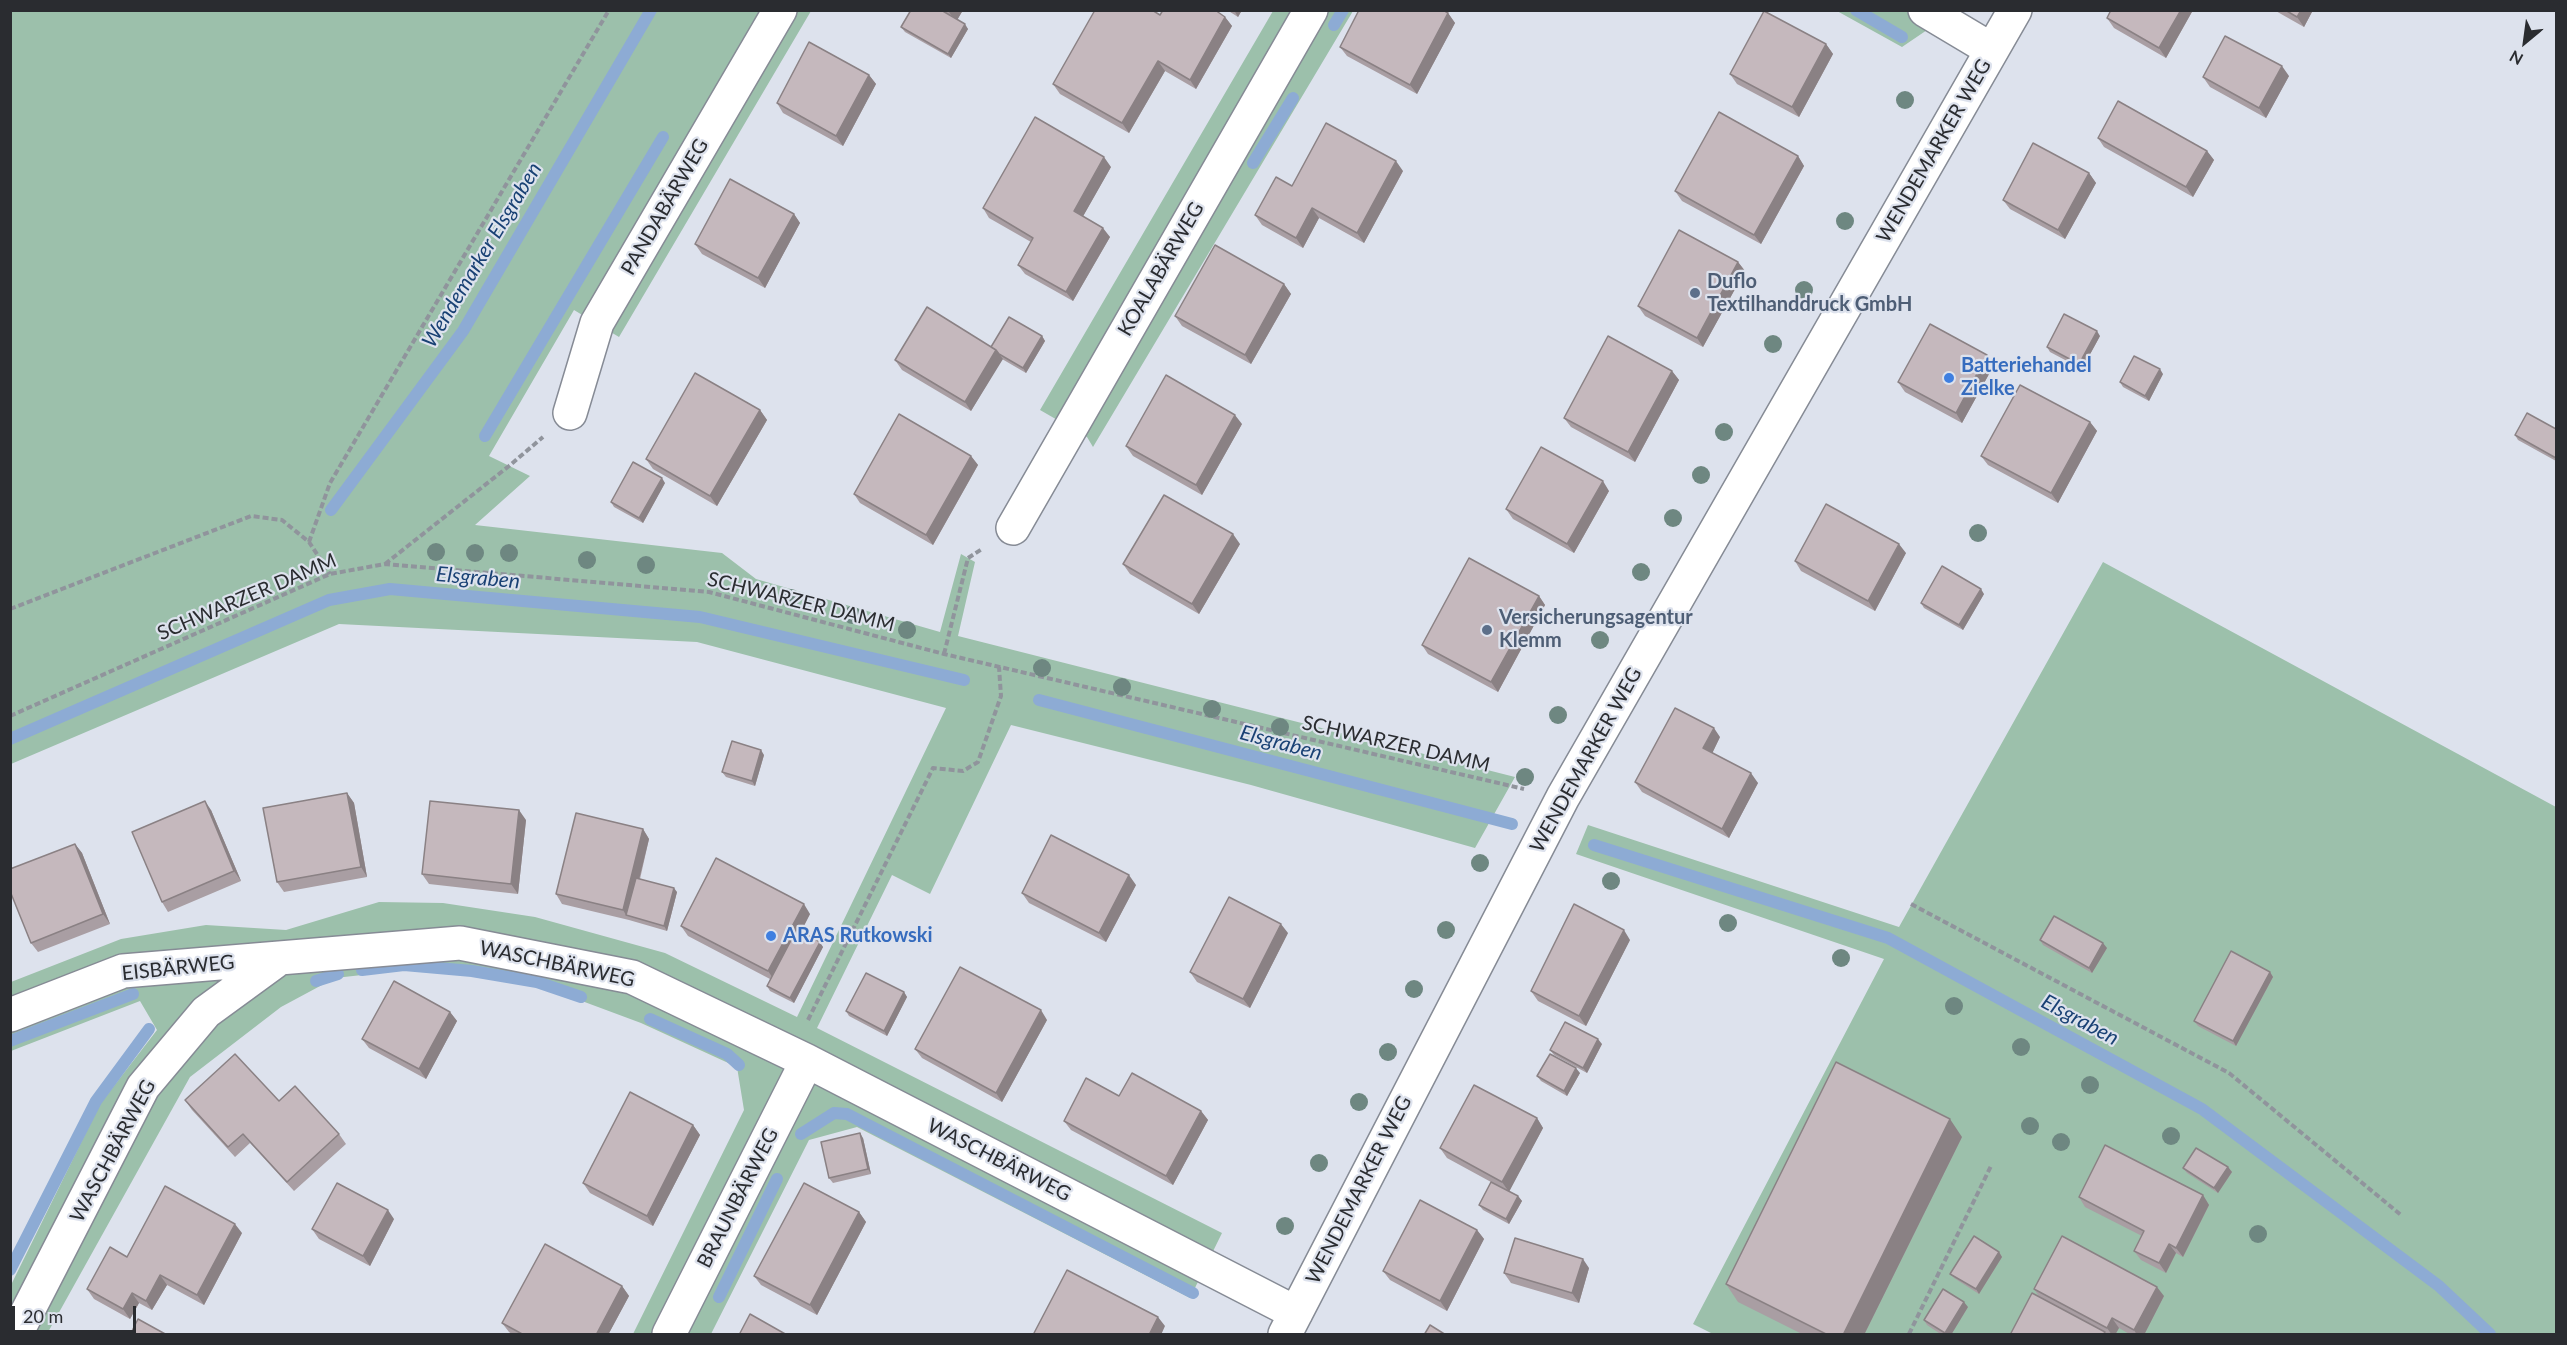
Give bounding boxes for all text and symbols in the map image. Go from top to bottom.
north arrow [2495,12,2555,72]
text: N [2506,47,2526,69]
street label: WENDEMARKER WEG [1872,55,1996,247]
street label: PANDABÄRWEG [616,135,714,279]
water label: Wendemarker Elsgraben [417,158,547,352]
street label: KOALABÄRWEG [1113,198,1209,340]
place label: Duflo Textilhanddruck GmbH [1707,270,1912,317]
marker: Duflo Textilhanddruck GmbH [1688,286,1702,300]
place label: Batteriehandel Zielke [1961,354,2092,401]
marker: Batteriehandel Zielke [1942,371,1956,385]
street label: SCHWARZER DAMM [154,548,340,646]
water label: Elsgraben [435,562,521,594]
street label: SCHWARZER DAMM [705,567,897,637]
place label: Versicherungsagentur Klemm [1499,606,1693,653]
marker: Versicherungsagentur Klemm [1480,623,1494,637]
street label: WENDEMARKER WEG [1525,663,1647,857]
street label: SCHWARZER DAMM [1300,711,1492,777]
water label: Elsgraben [1237,720,1325,766]
place label: ARAS Rutkowski [783,924,933,948]
marker: ARAS Rutkowski [764,929,778,943]
street label: WASCHBÄRWEG [477,936,637,992]
street label: EISBÄRWEG [120,950,236,986]
water label: Elsgraben [2037,989,2123,1051]
street label: WASCHBÄRWEG [65,1076,161,1226]
street label: WENDEMARKER WEG [1301,1092,1417,1288]
street label: WASCHBÄRWEG [923,1113,1075,1207]
street label: BRAUNBÄRWEG [692,1124,784,1272]
scale bar [15,1294,140,1332]
text: 20 m [23,1305,63,1327]

